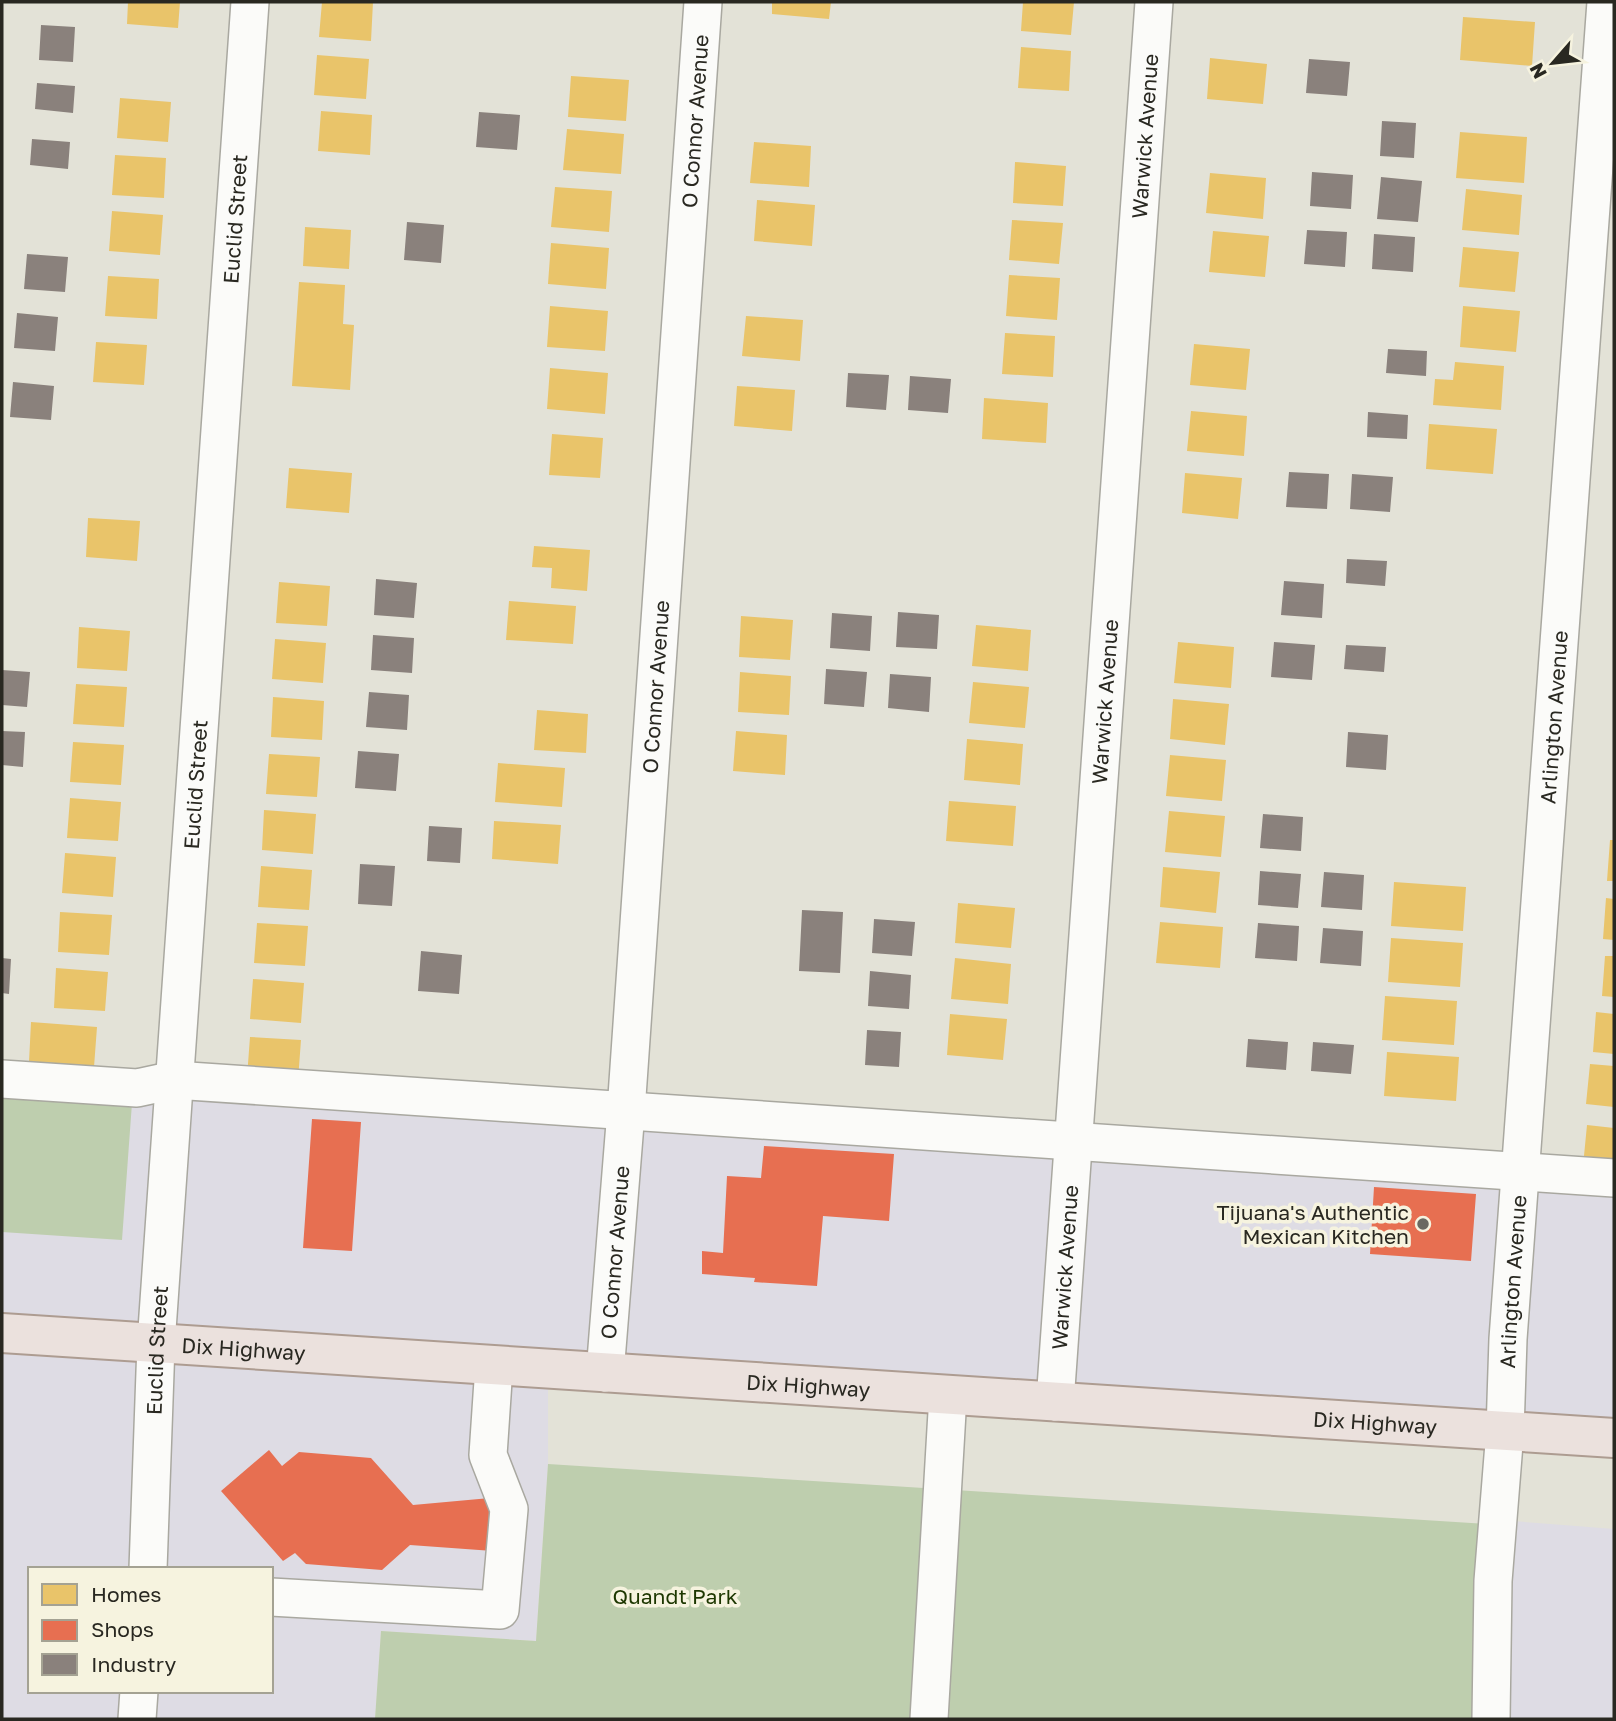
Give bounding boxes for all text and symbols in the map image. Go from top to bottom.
north arrow [1518,28,1588,98]
street label: O Connor Avenue [676,34,714,209]
street label: Warwick Avenue [1126,53,1163,219]
text: N [1524,59,1551,83]
street label: Euclid Street [217,153,252,285]
street label: O Connor Avenue [636,599,674,774]
street label: Warwick Avenue [1086,618,1123,785]
street label: Arlington Avenue [1534,630,1573,805]
street label: Euclid Street [178,719,213,850]
street label: O Connor Avenue [595,1165,635,1340]
street label: Warwick Avenue [1046,1184,1083,1351]
street label: Arlington Avenue [1494,1194,1532,1369]
place label: Tijuana's Authentic Mexican Kitchen [1217,1199,1409,1249]
marker: Tijuana's Authentic Mexican Kitchen [1415,1216,1431,1232]
street label: Euclid Street [140,1285,173,1415]
street label: Dix Highway [181,1332,307,1366]
street label: Dix Highway [745,1369,871,1403]
street label: Dix Highway [1312,1405,1438,1439]
legend [28,1567,273,1693]
text: Homes [91,1581,161,1607]
park label: Quandt Park [612,1583,738,1609]
text: Shops [91,1616,154,1642]
text: Industry [91,1651,176,1677]

